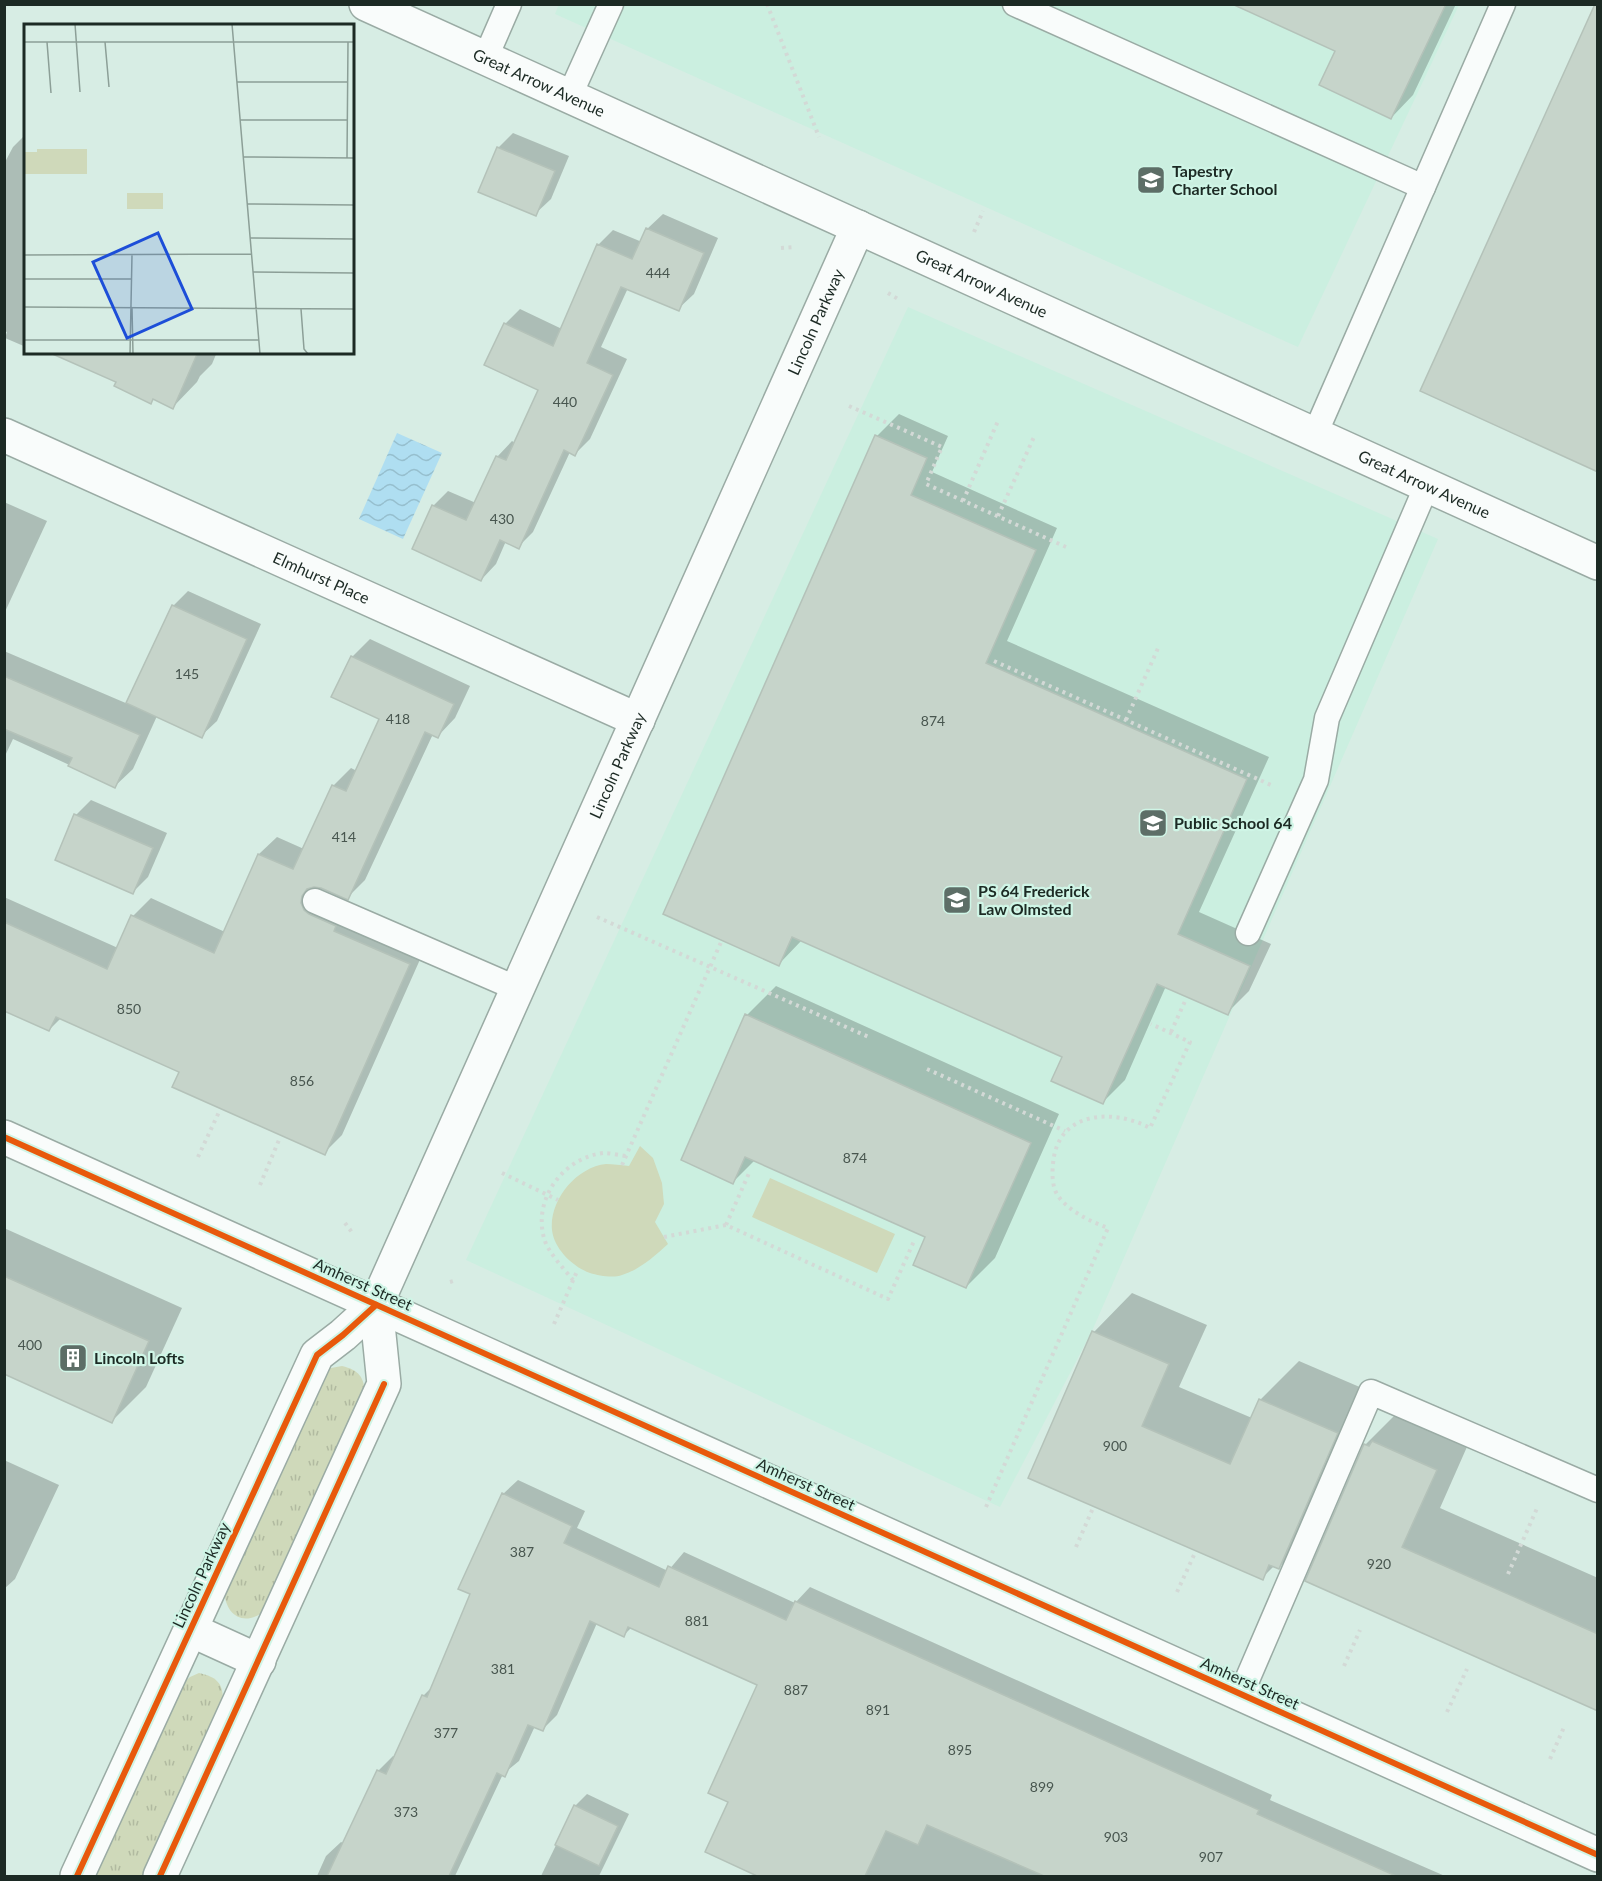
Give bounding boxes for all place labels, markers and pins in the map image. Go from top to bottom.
place label: Tapestry Charter School [1172,161,1278,198]
school or university icon: Tapestry Charter School [1135,164,1167,196]
school or university icon: Public School 64 [1137,807,1169,839]
place label: Public School 64 [1174,813,1292,832]
place label: PS 64 Frederick Law Olmsted [978,881,1090,918]
school or university icon: PS 64 Frederick Law Olmsted [941,884,973,916]
building icon: Lincoln Lofts [57,1342,89,1374]
place label: Lincoln Lofts [94,1348,184,1367]

